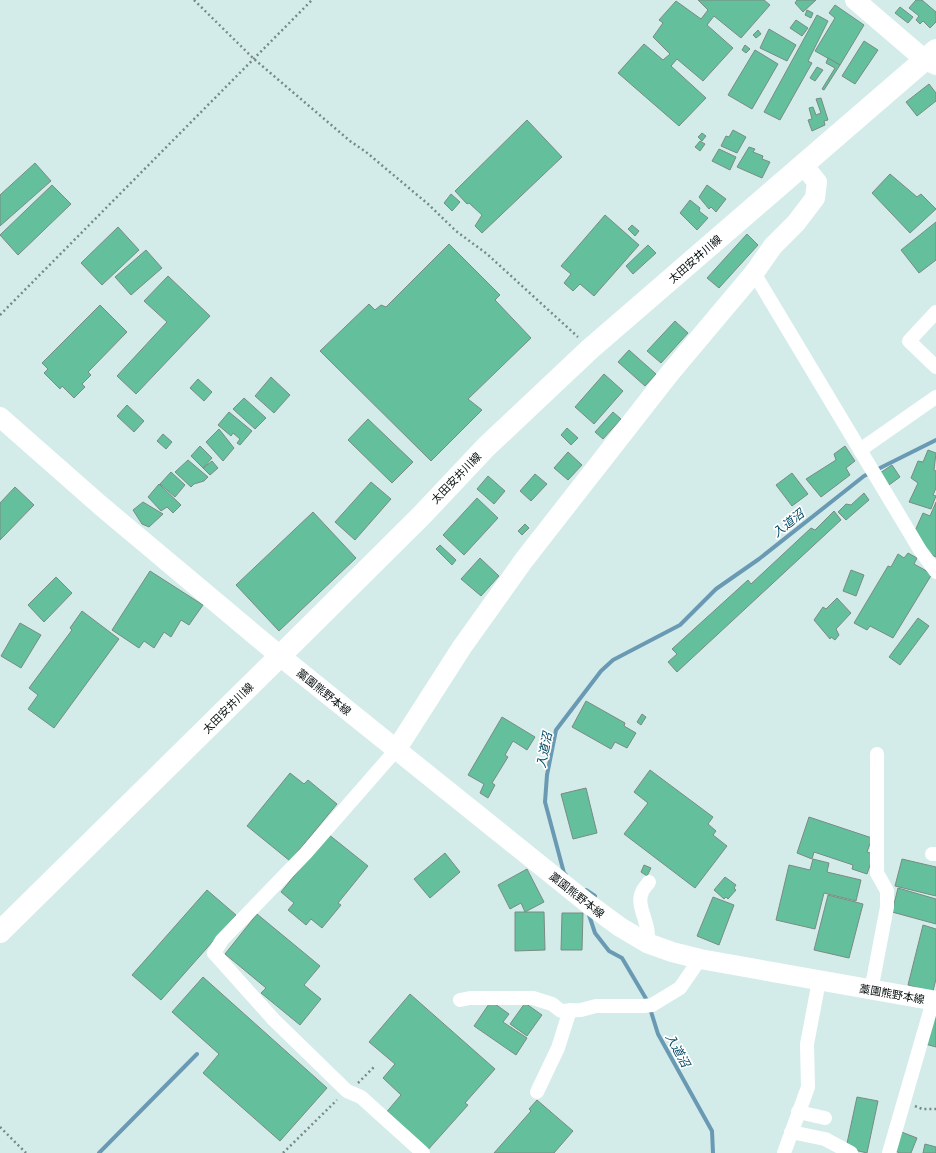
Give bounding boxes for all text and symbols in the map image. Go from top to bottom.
street label: 太田安井川線 [666,233,724,285]
street label: 太田安井川線 [429,450,483,506]
water label: 入道沼 [770,505,808,539]
street label: 藁園熊野本線 [295,667,353,717]
street label: 太田安井川線 [200,680,256,736]
water label: 入道沼 [534,729,554,769]
street label: 藁園熊野本線 [547,870,607,920]
street label: 藁園熊野本線 [858,982,926,1006]
water label: 入道沼 [664,1031,693,1071]

